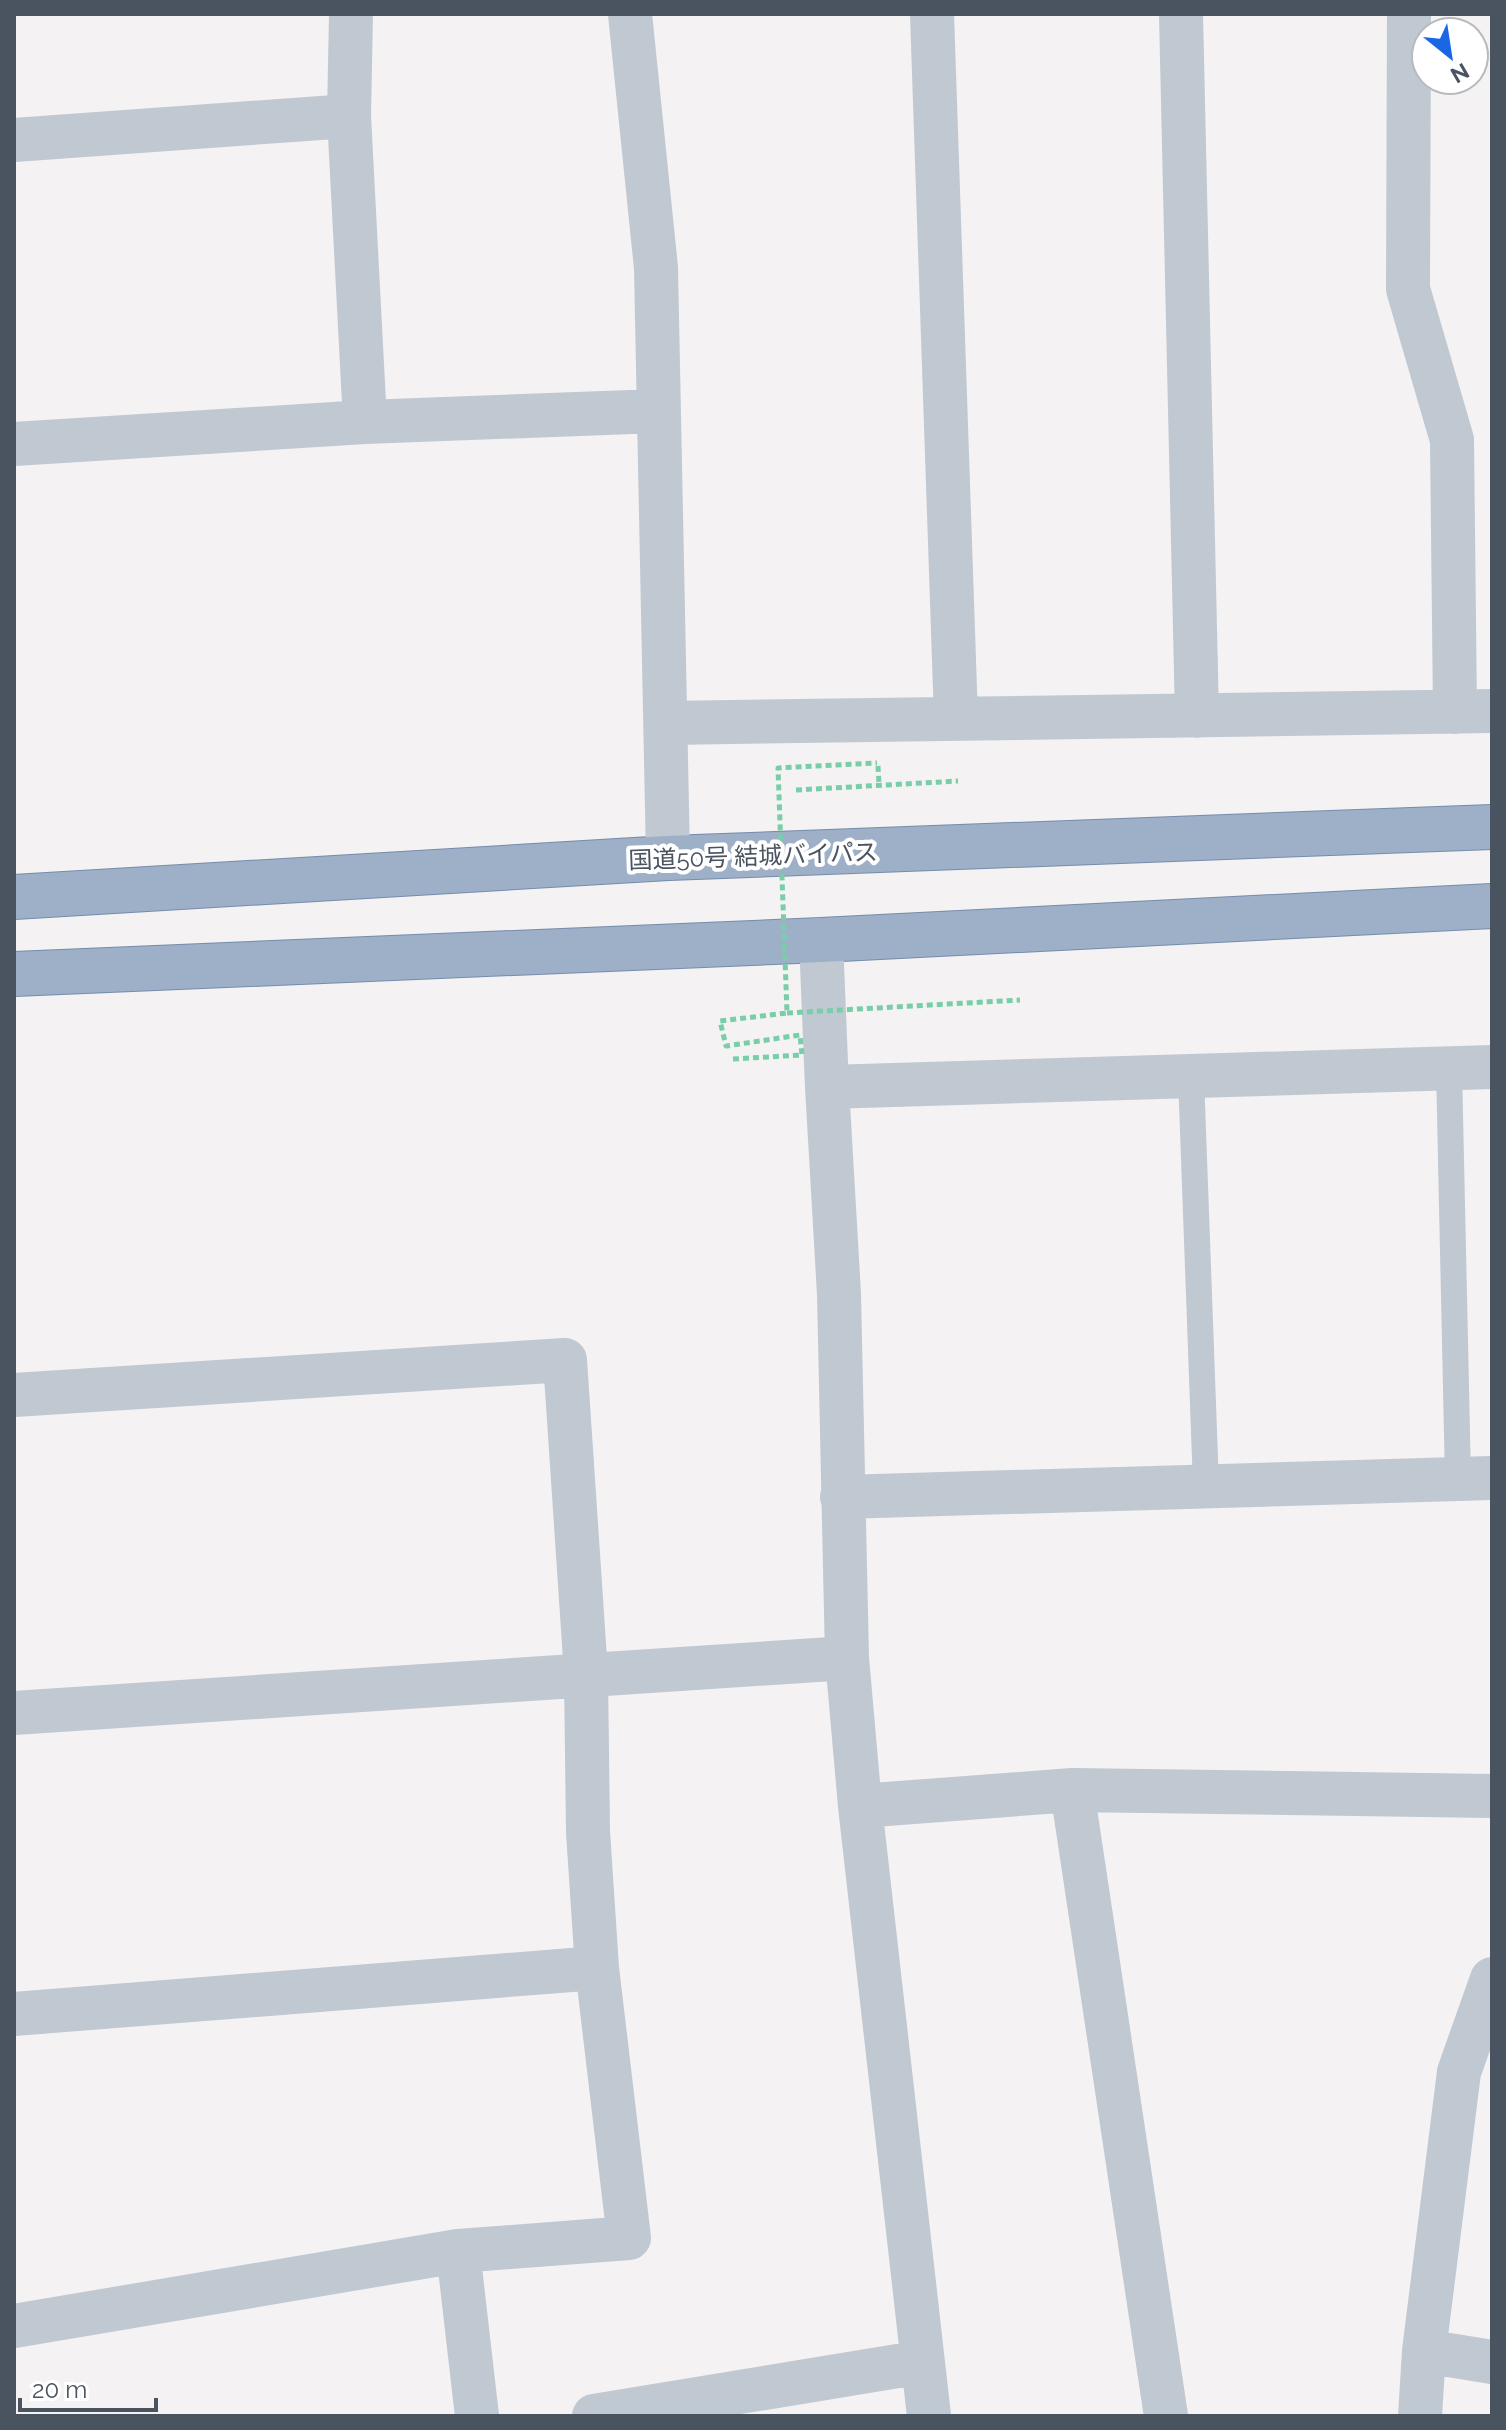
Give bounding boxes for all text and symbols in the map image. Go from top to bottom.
north arrow [1410,16,1490,96]
text: N [1446,58,1474,89]
street label: 国道50号 結城バイパス [628,837,878,875]
scale bar [20,2362,156,2412]
text: 20 m [32,2375,87,2404]

